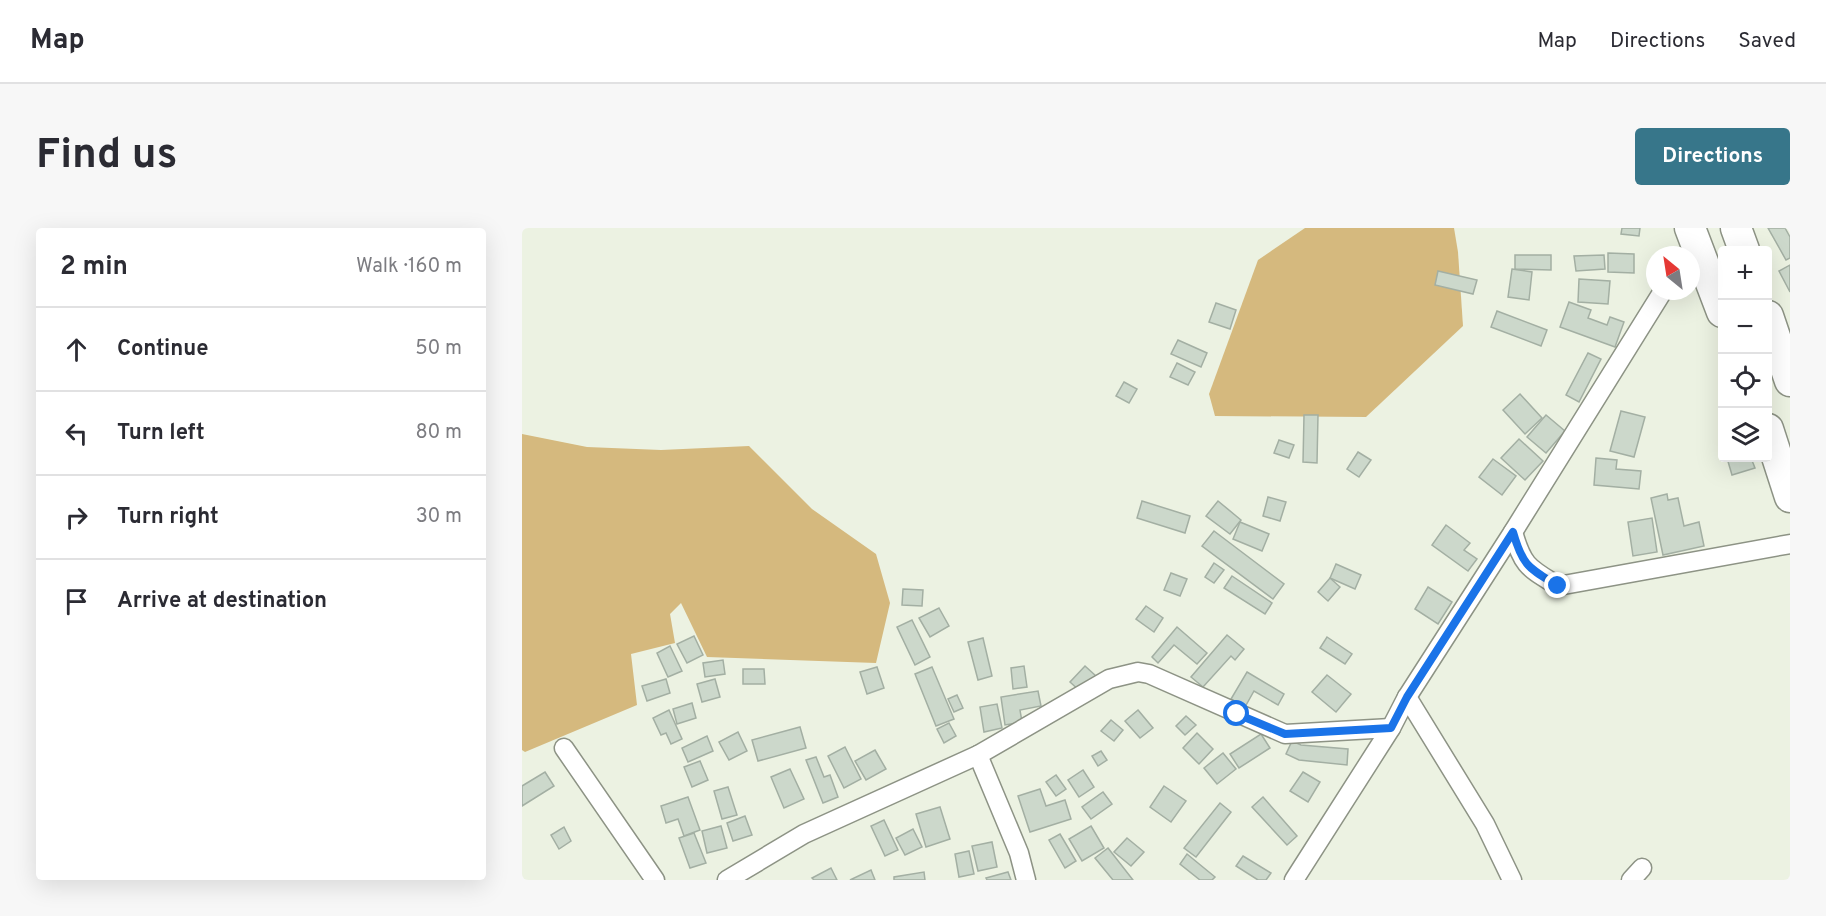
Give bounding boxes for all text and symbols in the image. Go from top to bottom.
text: Map [30,23,85,59]
text: Map [1537,28,1577,55]
text: Directions [1610,28,1705,55]
text: Saved [1738,28,1796,55]
button: Directions [1635,128,1790,185]
text: Find us [36,130,177,183]
north arrow [1646,246,1700,300]
map controls [1718,246,1772,462]
button: + [1718,246,1772,300]
text: 2 min [60,251,128,284]
text: Walk · 160 m [356,254,462,280]
button: − [1718,300,1772,354]
icon: ahead [60,333,93,366]
text: Continue [117,336,208,363]
text: 50 m [415,336,462,362]
button: locate [1718,354,1772,408]
button: layers [1718,408,1772,462]
icon: left [60,417,93,450]
text: Turn left [117,420,205,447]
text: 80 m [416,420,462,446]
icon: right [60,501,93,534]
text: Turn right [117,504,219,531]
text: 30 m [416,504,462,530]
route end [1544,572,1570,598]
icon: arrive [60,585,93,618]
text: Arrive at destination [117,588,327,615]
route start [1223,700,1249,726]

